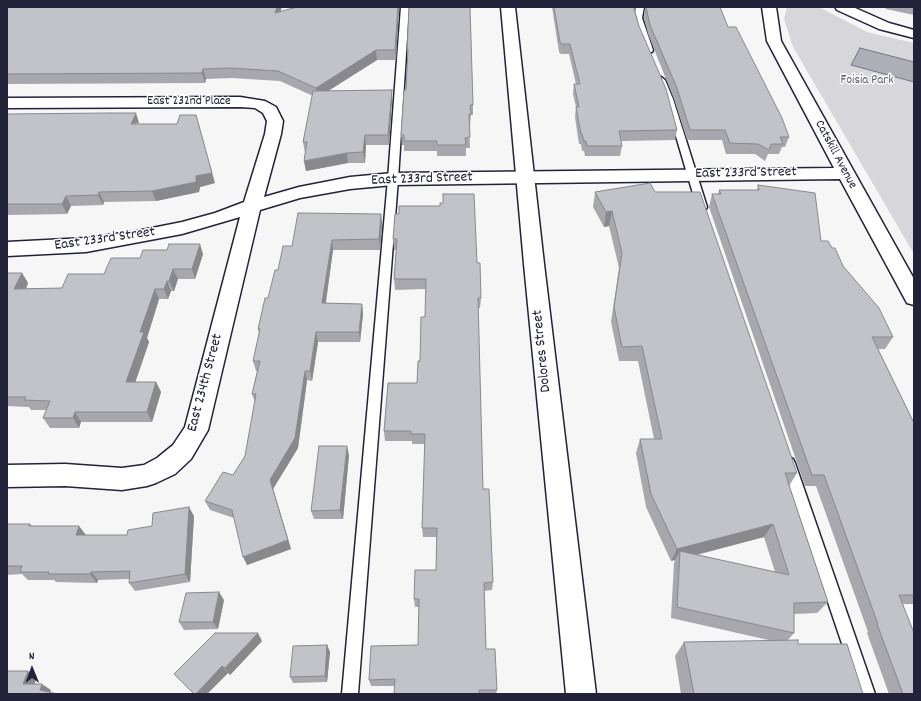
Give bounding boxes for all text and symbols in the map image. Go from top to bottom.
park label: Foisia Park [840,73,894,89]
street label: East 232nd Place [147,94,231,110]
street label: Catskill Avenue [810,118,860,192]
street label: East 233rd Street [695,164,797,184]
street label: East 233rd Street [371,169,473,191]
street label: East 233rd Street [53,224,157,256]
street label: Dolores Street [530,309,556,393]
street label: East 234th Street [184,332,228,434]
north arrow [12,649,52,689]
text: N [29,649,35,665]

